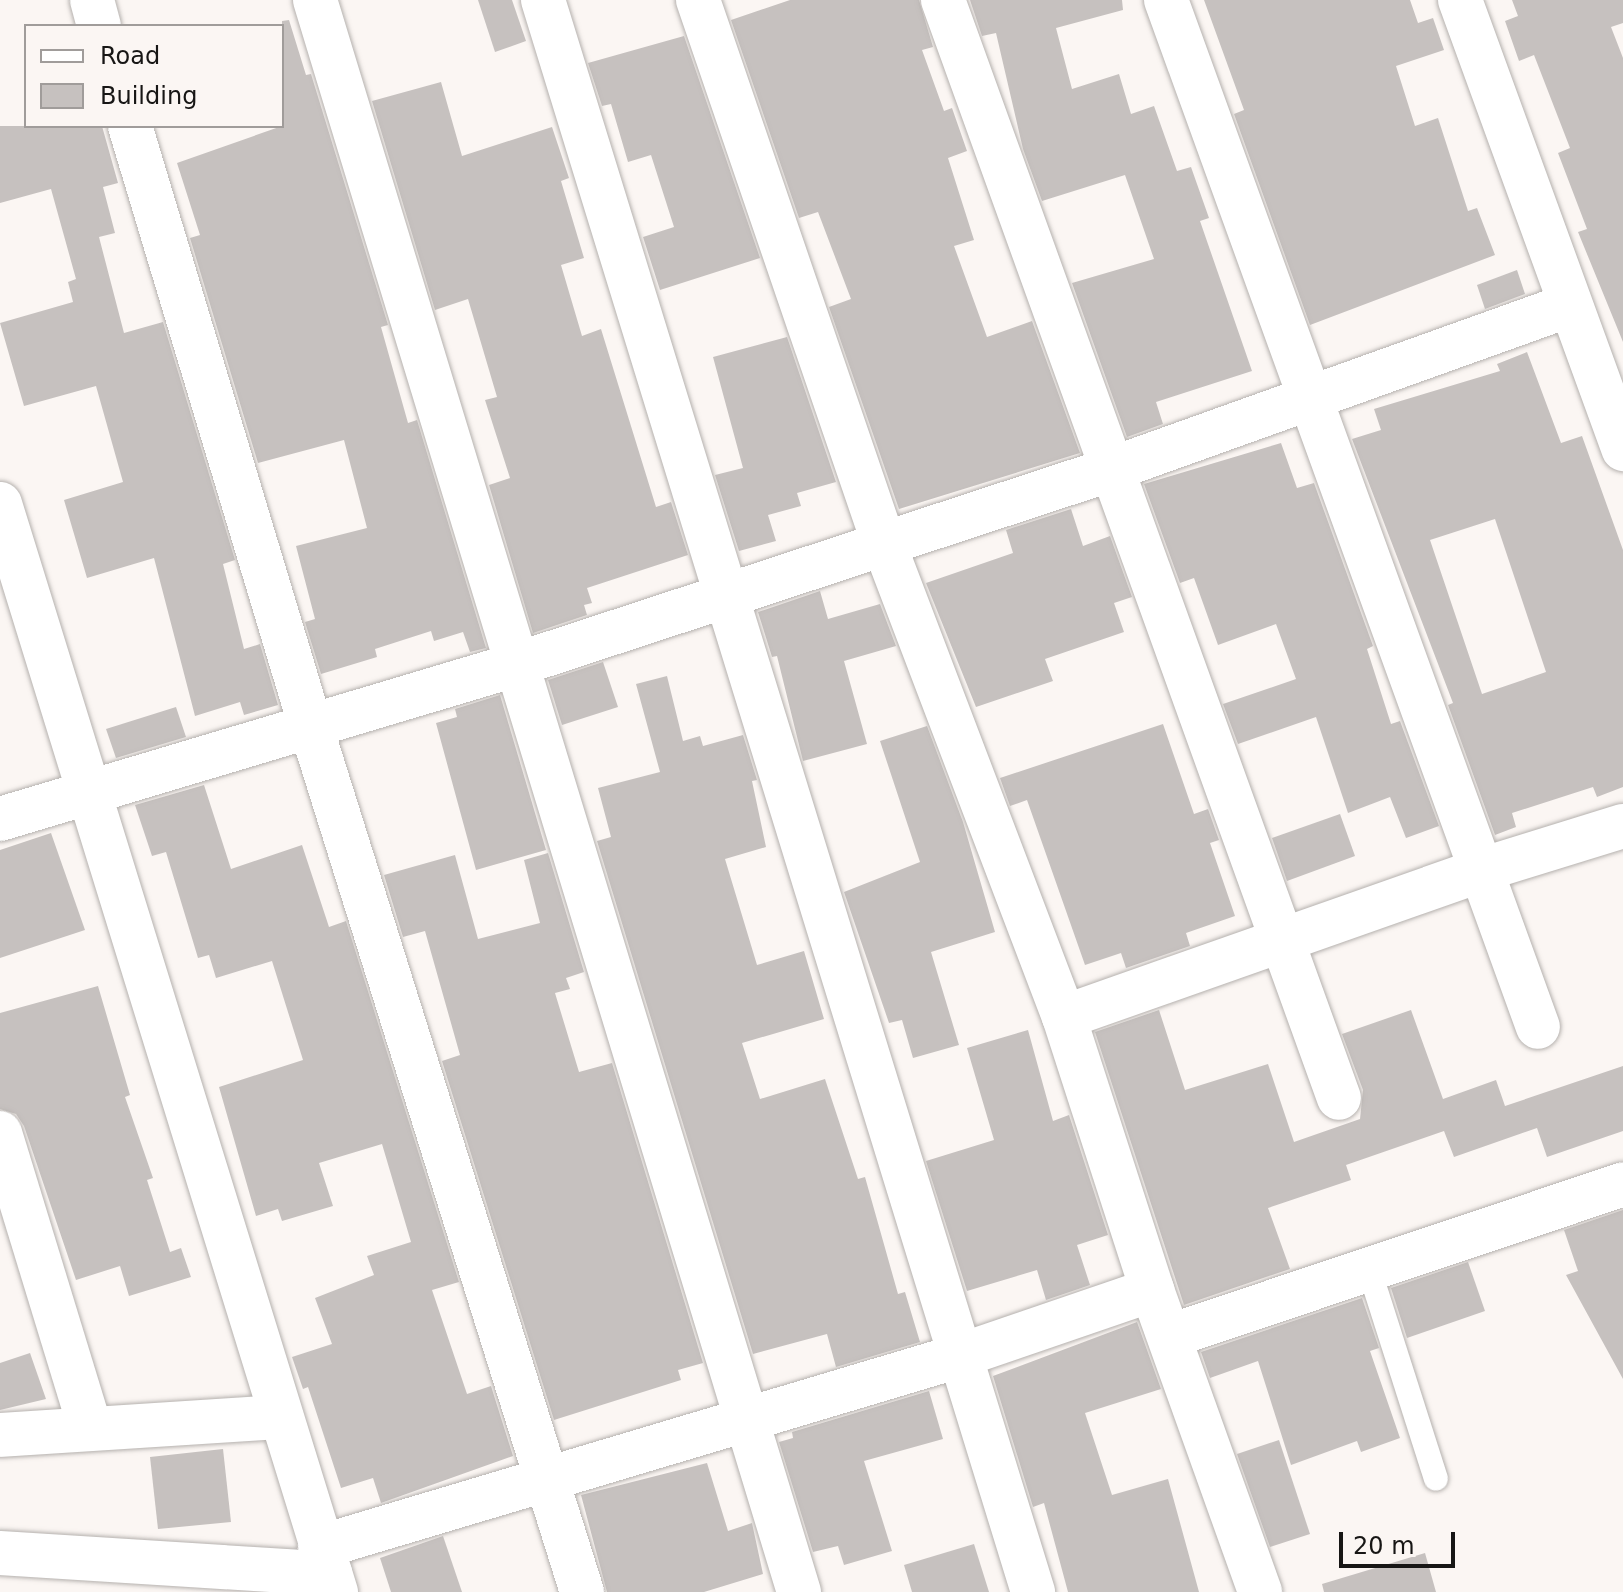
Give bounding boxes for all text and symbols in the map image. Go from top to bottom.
legend [24,24,284,128]
text: Road [100,42,160,70]
text: Building [100,82,197,110]
scale bar [1343,1516,1459,1566]
text: 20 m [1353,1532,1415,1560]

